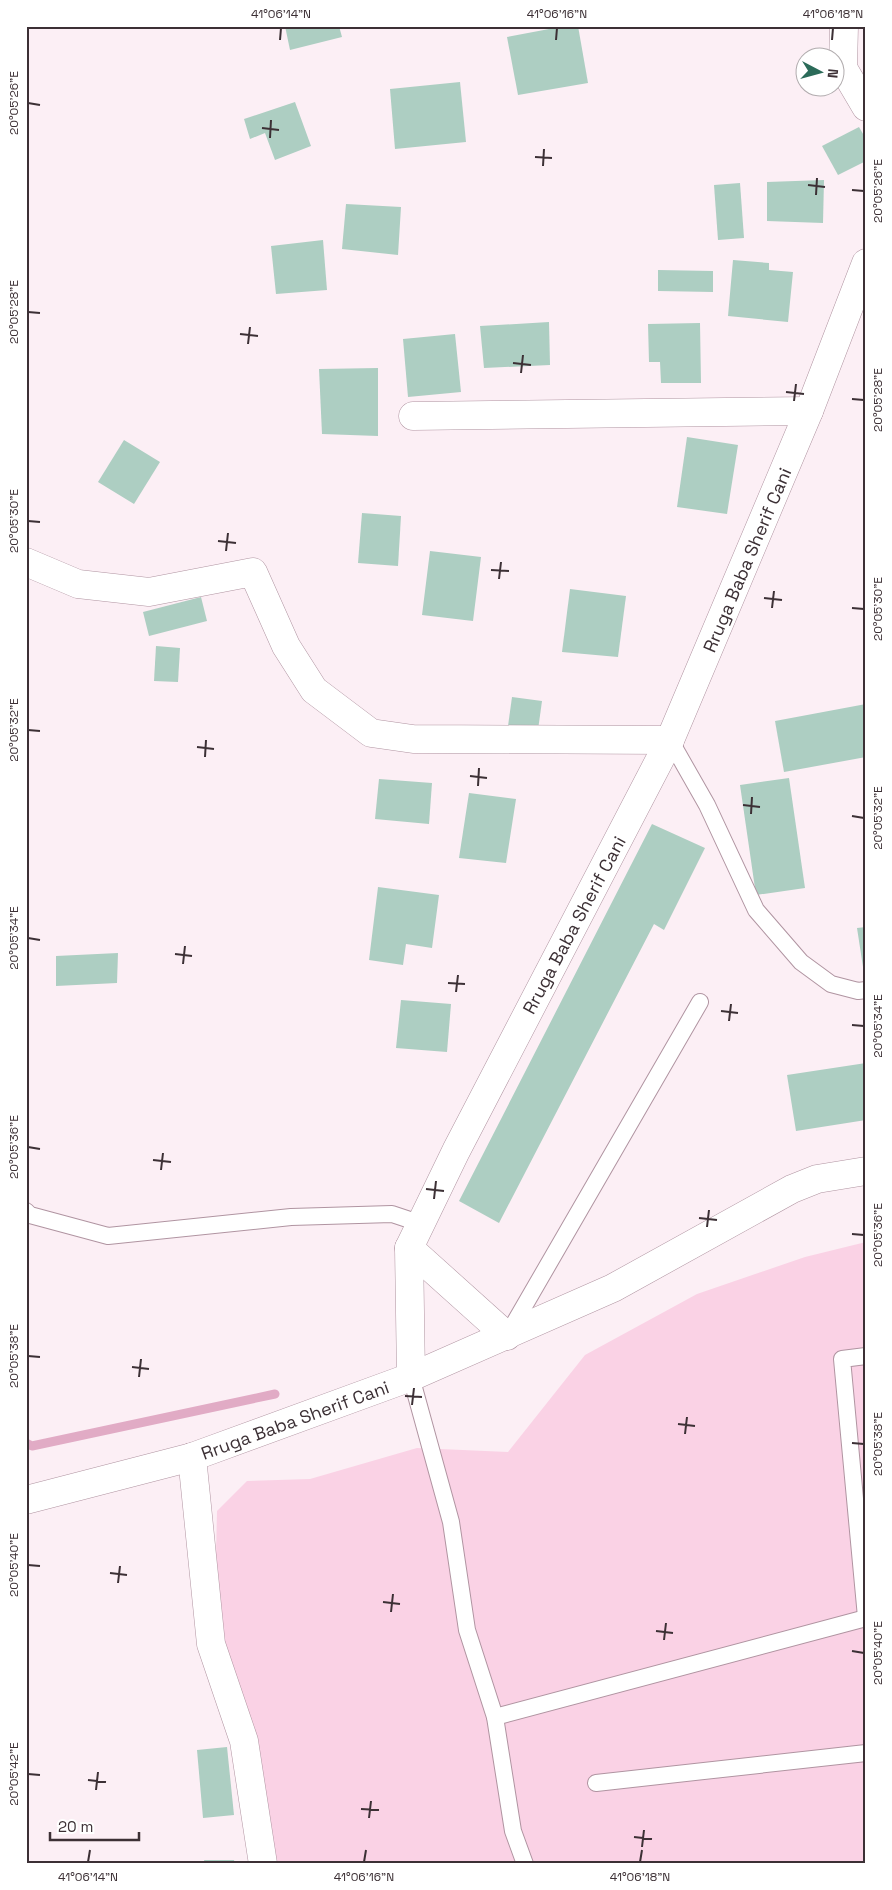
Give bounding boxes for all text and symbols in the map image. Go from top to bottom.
text: 41°06'14"N [251,6,311,22]
text: 41°06'16"N [527,6,587,22]
text: 41°06'18"N [803,6,863,22]
north arrow [794,48,844,98]
text: N [823,68,842,79]
text: 20°05'26"E [6,71,22,135]
text: 20°05'26"E [870,159,886,223]
text: 20°05'28"E [6,280,22,344]
text: 20°05'28"E [870,368,886,432]
street label: Rruga Baba Sherif Cani [698,464,796,656]
text: 20°05'30"E [6,489,22,553]
text: 20°05'30"E [870,577,886,641]
text: 20°05'32"E [6,698,22,762]
text: 20°05'32"E [870,786,886,850]
street label: Rruga Baba Sherif Cani [517,832,631,1018]
text: 20°05'34"E [6,906,22,970]
text: 20°05'34"E [870,994,886,1058]
text: 20°05'36"E [6,1115,22,1179]
text: 20°05'36"E [870,1203,886,1267]
text: 20°05'38"E [6,1324,22,1388]
street label: Rruga Baba Sherif Cani [198,1375,392,1465]
text: 20°05'38"E [870,1412,886,1476]
text: 20°05'40"E [6,1533,22,1597]
text: 20°05'40"E [870,1621,886,1685]
text: 20°05'42"E [6,1742,22,1806]
scale bar [50,1810,139,1842]
text: 20 m [58,1817,93,1836]
text: 41°06'14"N [58,1869,118,1885]
text: 41°06'16"N [334,1869,394,1885]
text: 41°06'18"N [610,1869,670,1885]

